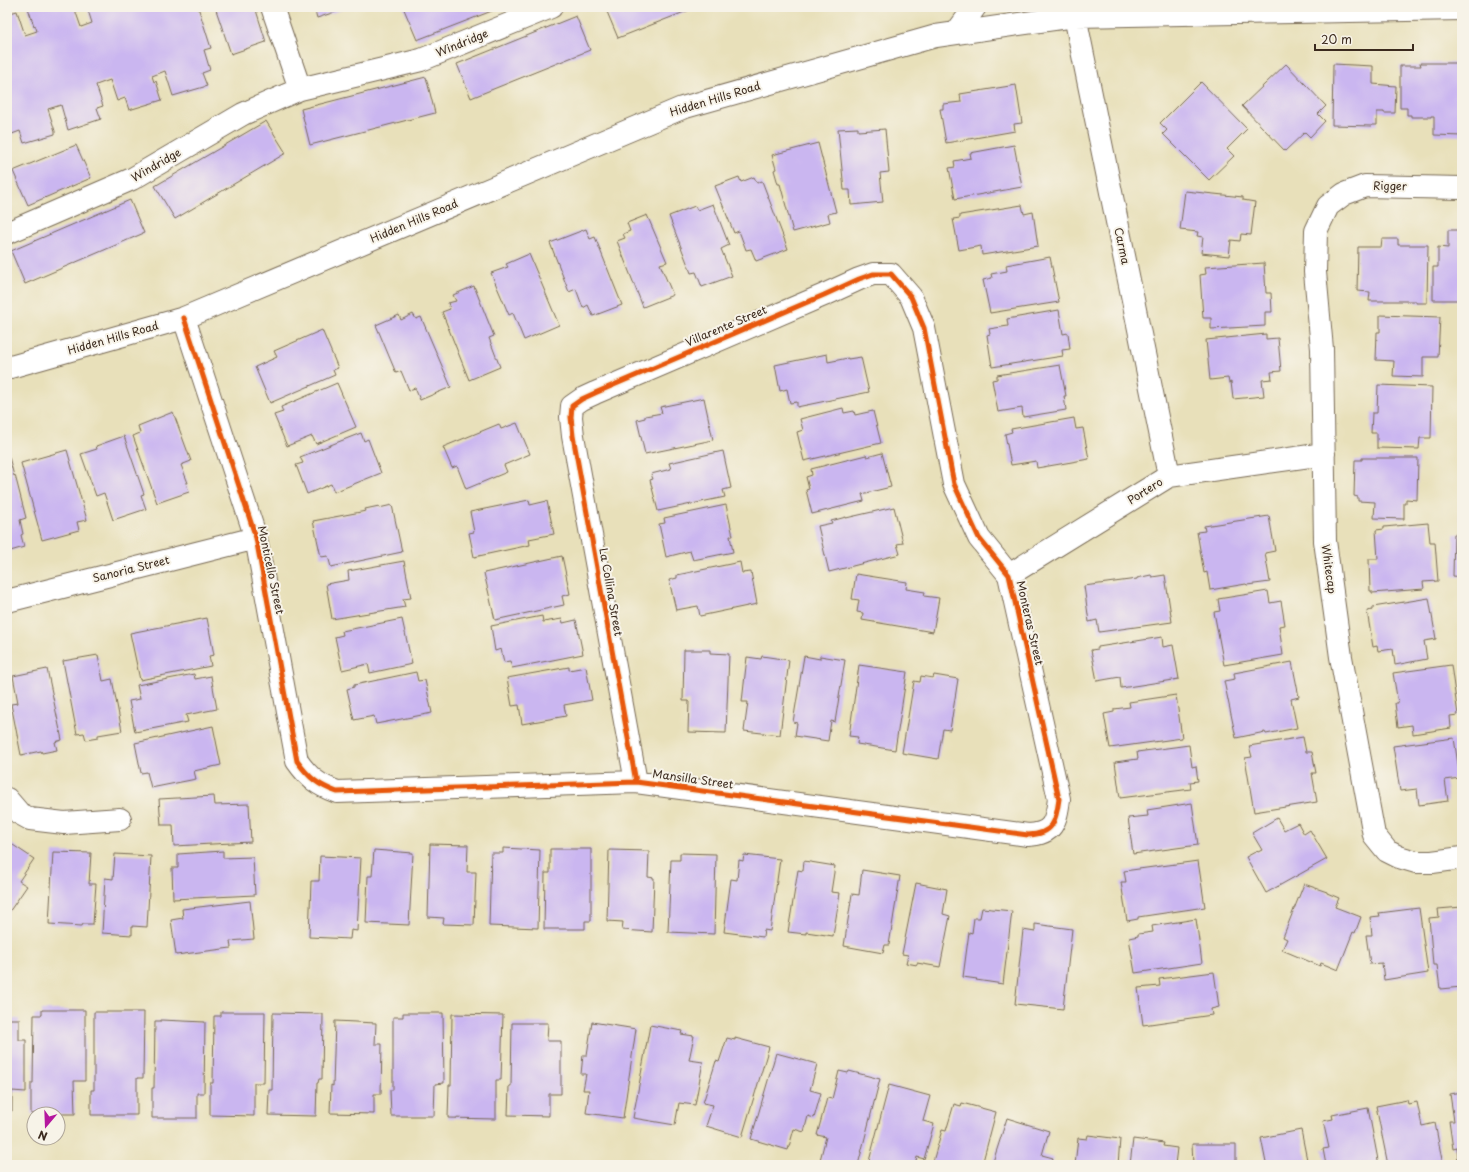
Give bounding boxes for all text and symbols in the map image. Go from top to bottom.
street label: Windridge [433,24,491,61]
scale bar [1315,26,1413,52]
text: 20 m [1321,30,1352,48]
street label: Hidden Hills Road [667,77,763,120]
street label: Windridge [128,143,184,186]
street label: Rigger [1373,177,1408,194]
street label: Hidden Hills Road [367,194,461,247]
street label: Carma [1110,226,1135,266]
street label: Villarente Street [682,300,770,350]
street label: Hidden Hills Road [65,316,161,359]
street label: Portero [1124,473,1166,508]
street label: Monticello Street [254,524,289,616]
street label: Whitecap [1318,543,1341,595]
street label: La Collina Street [595,547,628,638]
street label: Sanoria Street [91,551,172,586]
street label: Monteras Street [1012,579,1049,667]
street label: Mansilla Street [652,764,735,793]
north arrow [26,1106,66,1146]
text: N [35,1126,49,1145]

